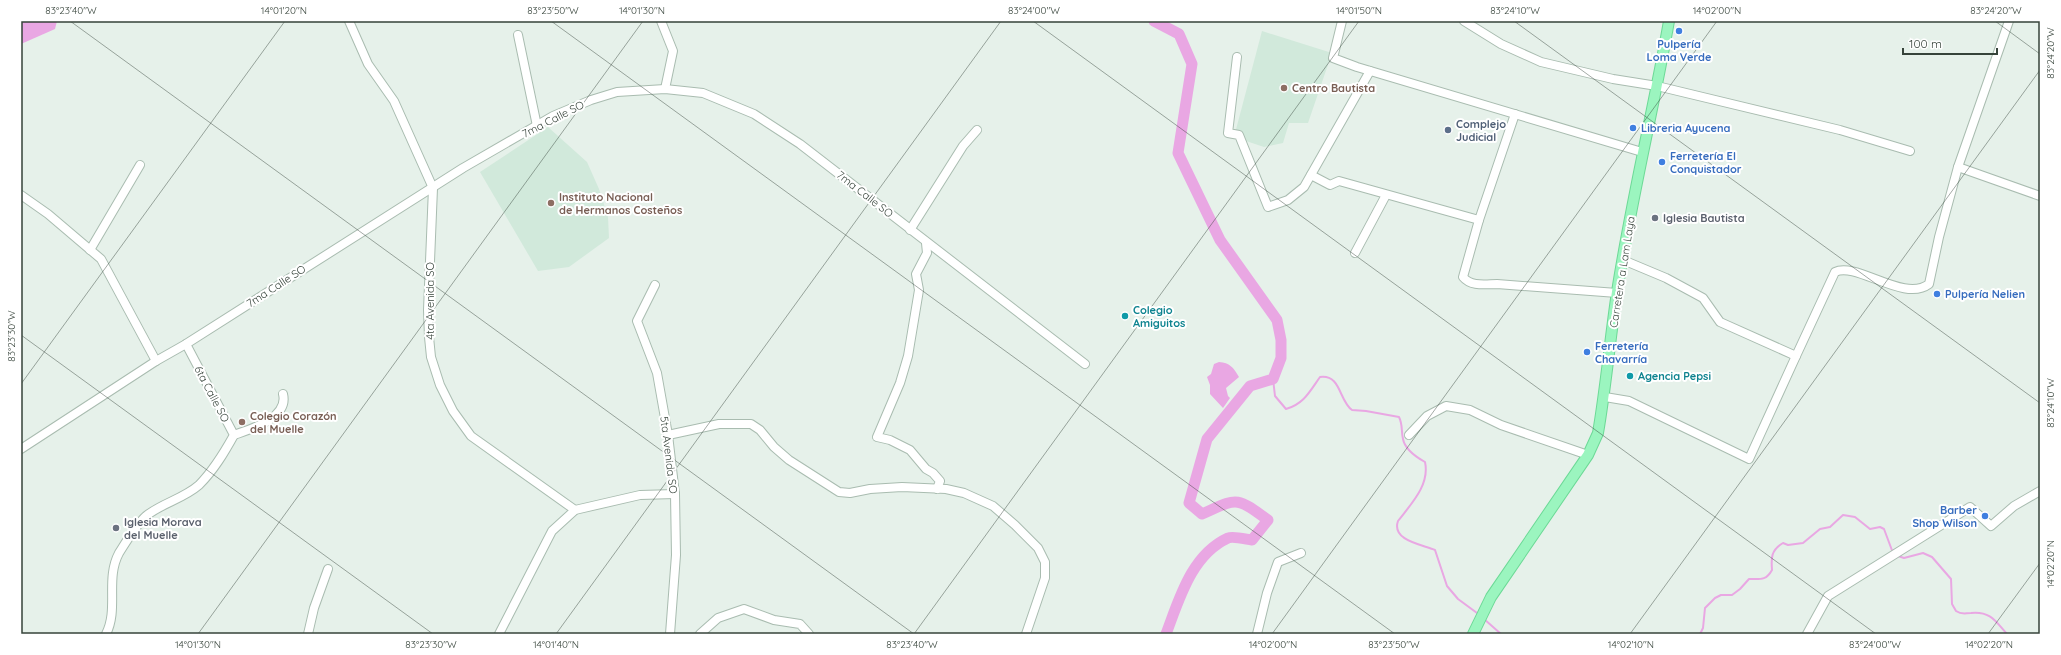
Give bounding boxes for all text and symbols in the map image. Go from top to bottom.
text: 83°23'40"W [45,4,97,17]
text: 14°01'20"N [261,4,307,17]
text: 83°23'50"W [527,4,579,17]
text: 14°01'30"N [619,4,665,17]
text: 83°24'00"W [1008,4,1060,17]
text: 14°01'50"N [1336,4,1382,17]
text: 83°24'10"W [1490,4,1540,17]
text: 14°02'00"N [1693,4,1741,17]
text: 83°24'20"W [1970,4,2022,17]
marker: Pulpería Loma Verde [1674,26,1684,36]
text: 83°24'20"W [2044,27,2057,79]
scale bar [1903,30,1997,56]
text: 100 m [1909,36,1942,51]
place label: Pulpería Loma Verde [1647,37,1712,64]
place label: Centro Bautista [1292,81,1375,95]
marker: Centro Bautista [1279,83,1289,93]
street label: 7ma Calle SO [520,97,586,141]
place label: Complejo Judicial [1456,117,1506,144]
place label: Libreria Ayucena [1641,121,1730,135]
marker: Libreria Ayucena [1628,123,1638,133]
marker: Complejo Judicial [1443,125,1453,135]
place label: Ferretería El Conquistador [1670,149,1742,176]
marker: Ferretería El Conquistador [1657,157,1667,167]
street label: 7ma Calle SO [834,168,896,220]
place label: Instituto Nacional de Hermanos Costeños [559,190,682,217]
marker: Instituto Nacional de Hermanos Costeños [546,198,556,208]
place label: Iglesia Bautista [1663,211,1745,225]
marker: Iglesia Bautista [1650,213,1660,223]
street label: Carretera a Lam Laya [1606,215,1638,329]
street label: 7ma Calle SO [244,262,308,310]
street label: 4ta Avenida SO [423,262,437,340]
place label: Pulpería Nelien [1945,287,2025,301]
marker: Pulpería Nelien [1932,289,1942,299]
place label: Colegio Amiguitos [1133,303,1185,330]
text: 83°23'30"W [5,310,18,362]
marker: Colegio Amiguitos [1120,311,1130,321]
place label: Ferretería Chavarría [1595,339,1649,366]
marker: Ferretería Chavarría [1582,347,1592,357]
street label: 6ta Calle SO [191,363,233,425]
place label: Agencia Pepsi [1638,369,1711,383]
marker: Agencia Pepsi [1625,371,1635,381]
text: 83°24'10"W [2044,378,2057,428]
place label: Colegio Corazón del Muelle [250,409,337,436]
street label: 5ta Avenida SO [657,416,681,494]
marker: Colegio Corazón del Muelle [237,417,247,427]
place label: Barber Shop Wilson [1912,503,1977,530]
marker: Barber Shop Wilson [1980,511,1990,521]
place label: Iglesia Morava del Muelle [124,515,202,542]
marker: Iglesia Morava del Muelle [111,523,121,533]
text: 14°02'20"N [2044,540,2057,588]
text: 14°01'30"N [175,638,221,651]
text: 83°23'30"W [405,638,457,651]
text: 14°01'40"N [533,638,579,651]
text: 83°23'40"W [886,638,938,651]
text: 14°02'00"N [1249,638,1297,651]
text: 83°23'50"W [1368,638,1420,651]
text: 14°02'10"N [1608,638,1654,651]
text: 83°24'00"W [1849,638,1901,651]
text: 14°02'20"N [1965,638,2013,651]

